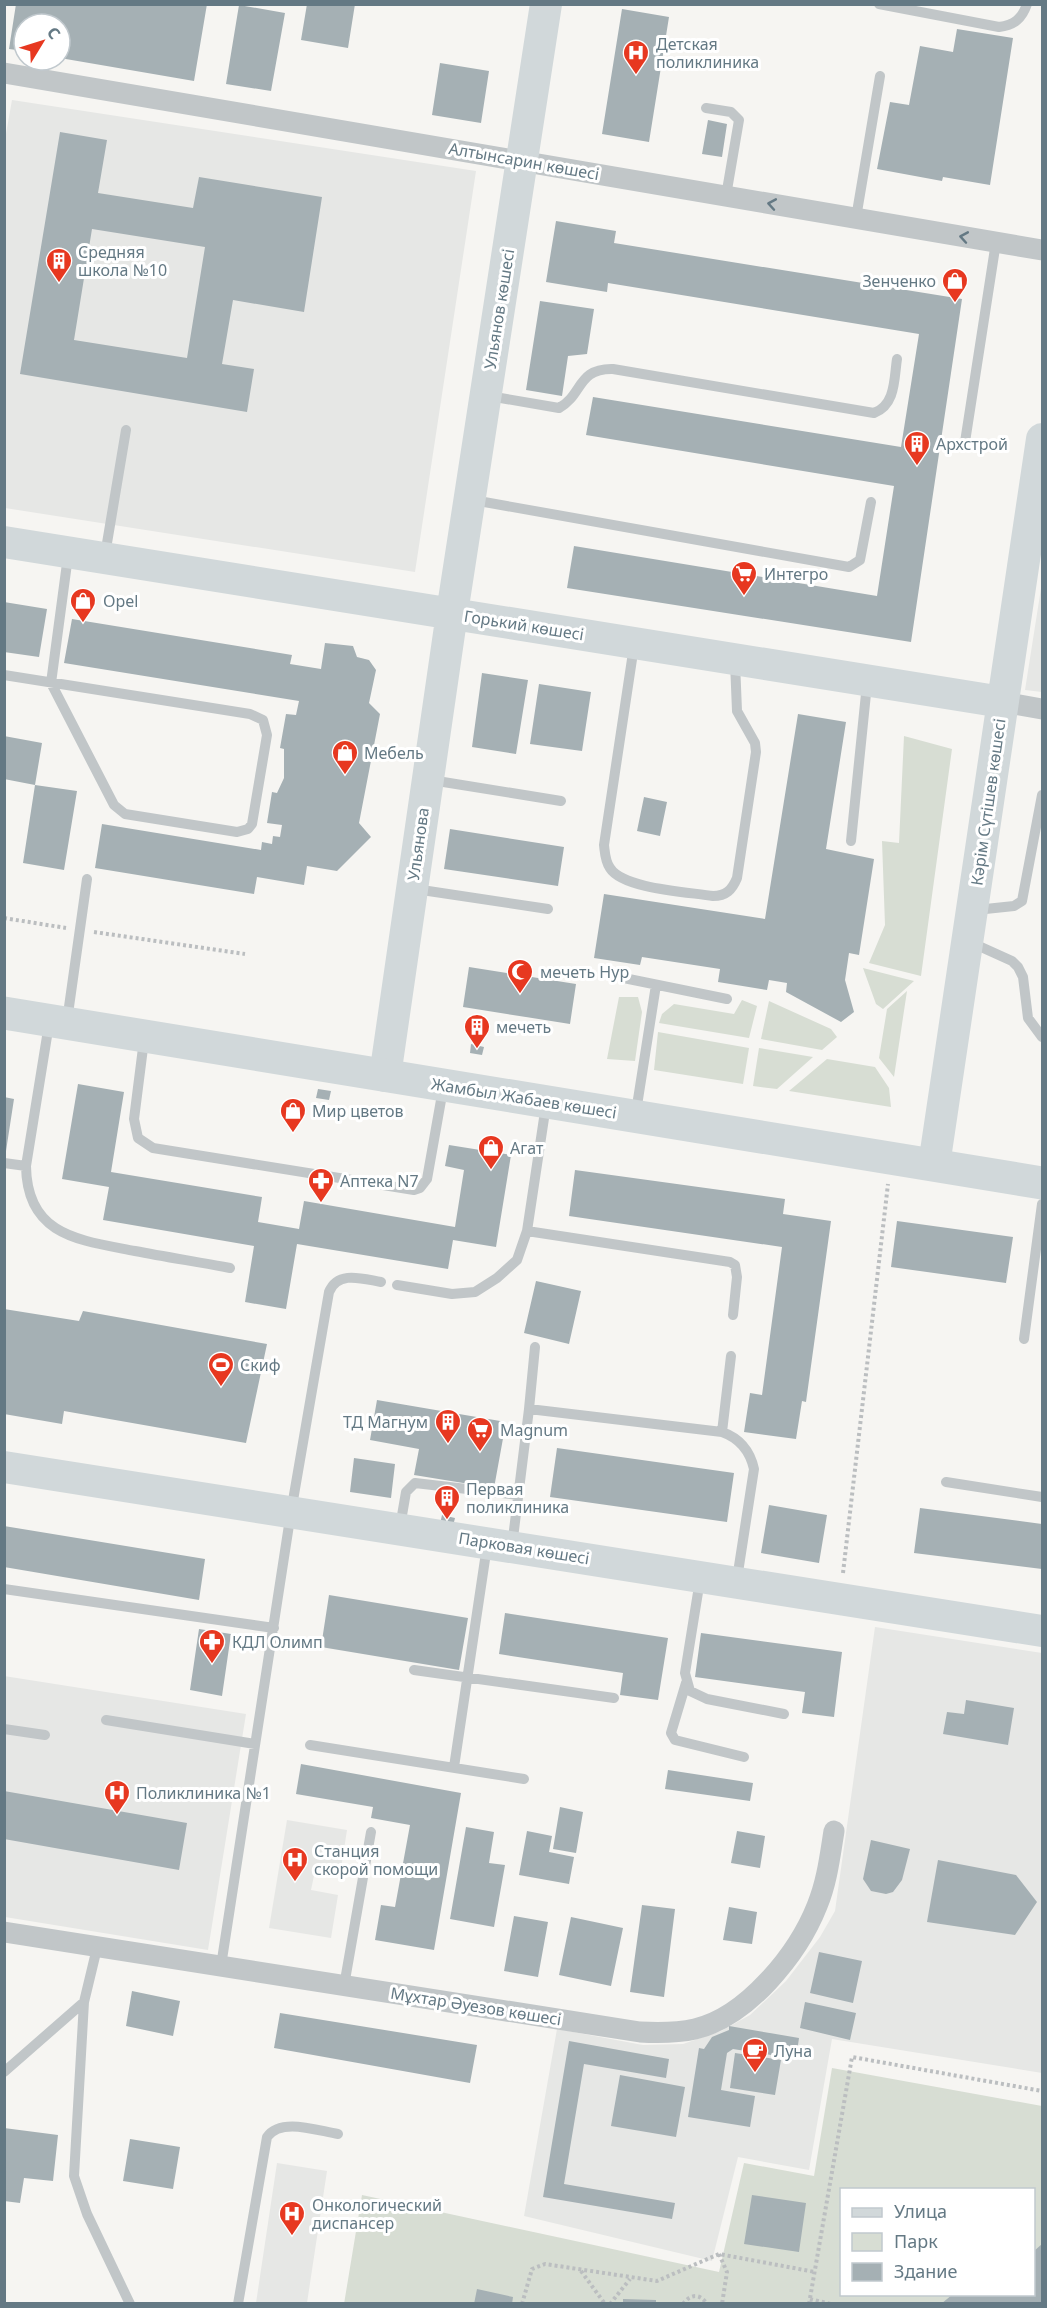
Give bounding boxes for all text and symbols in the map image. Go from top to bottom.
north arrow [12,12,72,72]
text: С [42,22,66,44]
place label: Детская поликлиника [656,33,759,73]
hospital icon: Детская поликлиника [621,38,651,76]
street label: Алтынсарин көшесі [447,137,601,185]
one-way arrow [767,198,777,210]
one-way arrow [960,231,969,243]
place label: Средняя школа №10 [78,241,167,281]
building icon: Средняя школа №10 [44,246,74,284]
street label: Ульянов көшесі [479,247,519,371]
shop icon: Зенченко [940,266,970,304]
place label: Зенченко [862,270,936,292]
building icon: Архстрой [902,429,932,467]
place label: Архстрой [936,433,1008,455]
supermarket icon: Интегро [729,559,759,597]
place label: Интегро [764,563,828,585]
shop icon: Opel [68,586,98,624]
place label: Opel [103,590,139,612]
street label: Горький көшесі [463,605,585,645]
street label: Кәрім Сүтішев көшесі [965,717,1011,887]
shop icon: Мебель [330,738,360,776]
place label: Мебель [364,742,424,764]
street label: Ульянова [402,806,434,882]
mosque icon: мечеть Нур [505,957,535,995]
place label: мечеть Нур [540,961,629,983]
building icon: мечеть [462,1012,492,1050]
place label: мечеть [496,1016,551,1038]
street label: Жамбыл Жабаев көшесі [430,1072,618,1124]
shop icon: Мир цветов [278,1096,308,1134]
place label: Мир цветов [312,1100,404,1122]
shop icon: Агат [476,1133,506,1171]
place label: Агат [510,1137,544,1159]
pharmacy icon: Аптека N7 [306,1166,336,1204]
place label: Аптека N7 [340,1170,419,1192]
sports icon: Скиф [206,1350,236,1388]
place label: Скиф [240,1354,281,1376]
building icon: ТД Магнум [433,1407,463,1445]
place label: ТД Магнум [343,1411,428,1433]
supermarket icon: Magnum [465,1415,495,1453]
place label: Magnum [500,1419,568,1441]
place label: Первая поликлиника [466,1478,569,1518]
building icon: Первая поликлиника [432,1483,462,1521]
street label: Парковая көшесі [457,1527,591,1569]
pharmacy icon: КДЛ Олимп [197,1627,227,1665]
place label: КДЛ Олимп [232,1631,323,1653]
hospital icon: Поликлиника №1 [102,1778,132,1816]
place label: Поликлиника №1 [136,1782,271,1804]
place label: Станция скорой помощи [314,1840,438,1880]
hospital icon: Станция скорой помощи [280,1845,310,1883]
street label: Мұхтар Әуезов көшесі [389,1982,563,2030]
cafe icon: Луна [740,2036,770,2074]
place label: Луна [774,2040,812,2062]
legend [840,2188,1035,2296]
place label: Онкологический диспансер [312,2194,442,2234]
hospital icon: Онкологический диспансер [277,2199,307,2237]
text: Улица [894,2199,947,2223]
text: Парк [894,2229,938,2253]
text: Здание [894,2259,958,2283]

